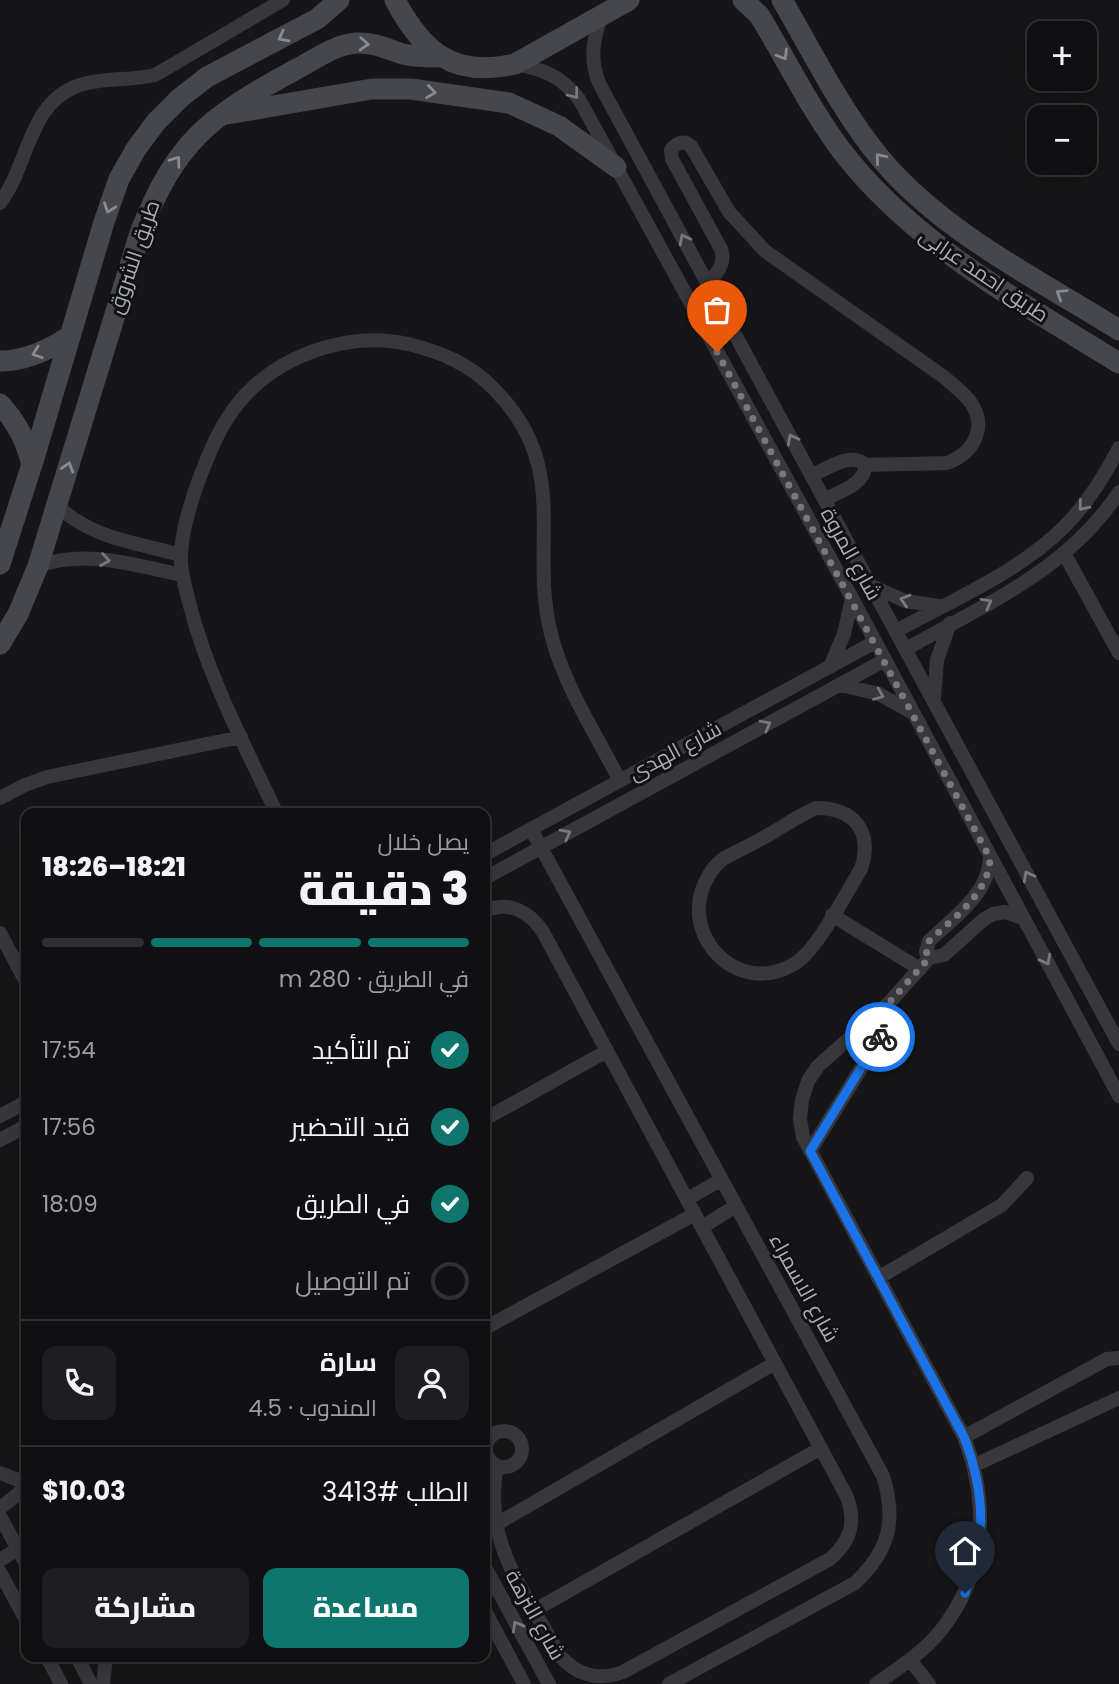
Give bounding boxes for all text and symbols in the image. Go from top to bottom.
map controls [1027,21,1097,175]
button: + [1027,21,1097,91]
one-way arrow [277,29,290,42]
one-way arrow [359,37,370,52]
one-way arrow [775,47,788,60]
one-way arrow [425,84,437,99]
one-way arrow [565,86,578,98]
button: − [1027,105,1097,175]
one-way arrow [876,153,889,165]
one-way arrow [167,156,180,169]
street label: طريق الشروق [101,196,167,318]
one-way arrow [103,201,117,213]
street label: طريق احمد عرابى [914,220,1055,329]
one-way arrow [678,233,692,246]
pin [687,280,747,352]
one-way arrow [1056,289,1069,302]
icon: bag [698,291,736,329]
one-way arrow [31,345,43,359]
one-way arrow [787,433,800,446]
one-way arrow [60,461,75,473]
one-way arrow [1079,497,1091,510]
street label: شارع المروة [814,502,889,605]
one-way arrow [99,552,111,567]
one-way arrow [899,594,911,609]
one-way arrow [979,598,992,612]
one-way arrow [872,686,884,700]
street label: شارع الهدى [623,714,726,787]
one-way arrow [759,720,772,734]
text: يصل خلال [378,826,469,858]
one-way arrow [559,828,572,842]
text: 18:21–18:26 [42,849,186,885]
text: 3 دقيقة [299,857,469,921]
one-way arrow [1023,871,1037,883]
one-way arrow [1037,953,1051,966]
text: في الطريق · 280 m [279,963,469,995]
courier [845,1002,915,1072]
icon: bike [861,1018,899,1056]
icon: check [431,1031,469,1069]
text: تم التأكيد [312,1032,410,1068]
text: 17:54 [42,1034,96,1066]
icon: check [431,1108,469,1146]
text: قيد التحضير [291,1109,410,1145]
text: 17:56 [42,1111,96,1143]
icon: check [431,1185,469,1223]
text: في الطريق [296,1186,410,1222]
text: 18:09 [42,1188,98,1220]
street label: شارع الاسمراء [763,1228,846,1347]
text: تم التوصيل [295,1263,410,1299]
text: سارة [320,1344,377,1380]
button: phone [42,1346,116,1420]
button: person [395,1346,469,1420]
text: المندوب · 4.5 [248,1392,377,1424]
text: $10.03 [42,1473,126,1509]
text: الطلب #3413 [322,1474,469,1510]
pin [935,1521,995,1593]
icon: home [946,1532,984,1570]
street label: شارع النزهة [499,1564,572,1665]
button: مشاركة [42,1568,249,1648]
button: مساعدة [263,1568,469,1648]
one-way arrow [512,1620,525,1633]

